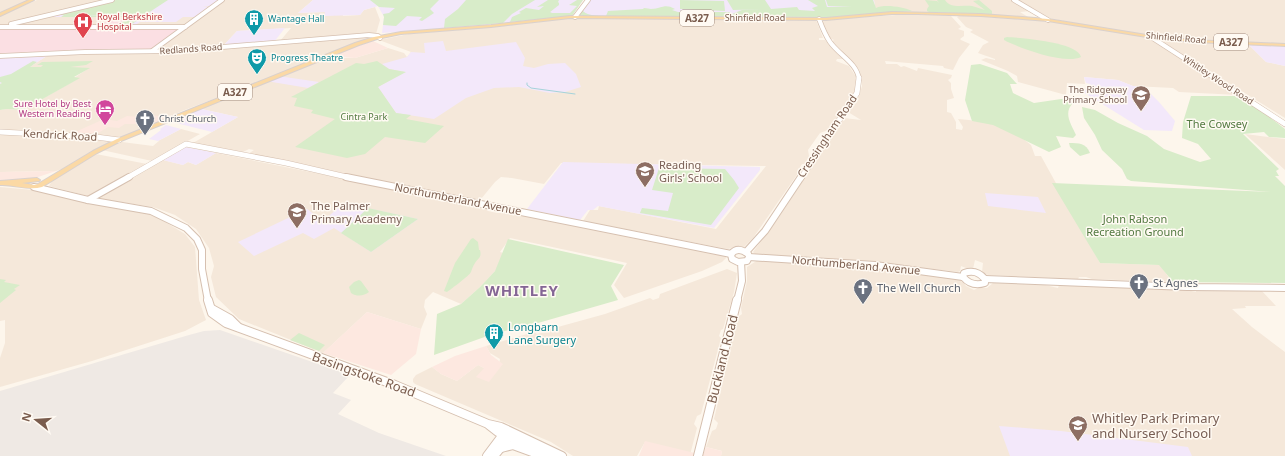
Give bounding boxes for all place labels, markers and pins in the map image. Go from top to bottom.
building icon: Wantage Hall [243,8,265,36]
place label: Royal Berkshire Hospital [97,10,162,33]
hospital icon: Royal Berkshire Hospital [72,11,94,39]
place label: Wantage Hall [268,12,324,25]
theatre icon: Progress Theatre [246,47,268,75]
place label: Progress Theatre [271,51,343,64]
place label: The Ridgeway Primary School [1063,83,1127,106]
school or university icon: The Ridgeway Primary School [1130,84,1152,112]
place label: Sure Hotel by Best Western Reading [14,97,92,120]
hotel icon: Sure Hotel by Best Western Reading [94,98,116,126]
church icon: Christ Church [134,108,156,136]
place label: Christ Church [159,112,216,125]
place label: Reading Girls' School [659,157,722,185]
school or university icon: Reading Girls' School [634,160,656,188]
place label: The Palmer Primary Academy [311,198,402,226]
school or university icon: The Palmer Primary Academy [286,201,308,229]
church icon: St Agnes [1128,272,1150,300]
place label: St Agnes [1153,275,1198,290]
church icon: The Well Church [852,277,874,305]
place label: The Well Church [877,280,961,295]
place label: Longbarn Lane Surgery [508,319,577,347]
building icon: Longbarn Lane Surgery [483,322,505,350]
place label: Whitley Park Primary and Nursery School [1092,409,1220,442]
school or university icon: Whitley Park Primary and Nursery School [1067,414,1089,442]

